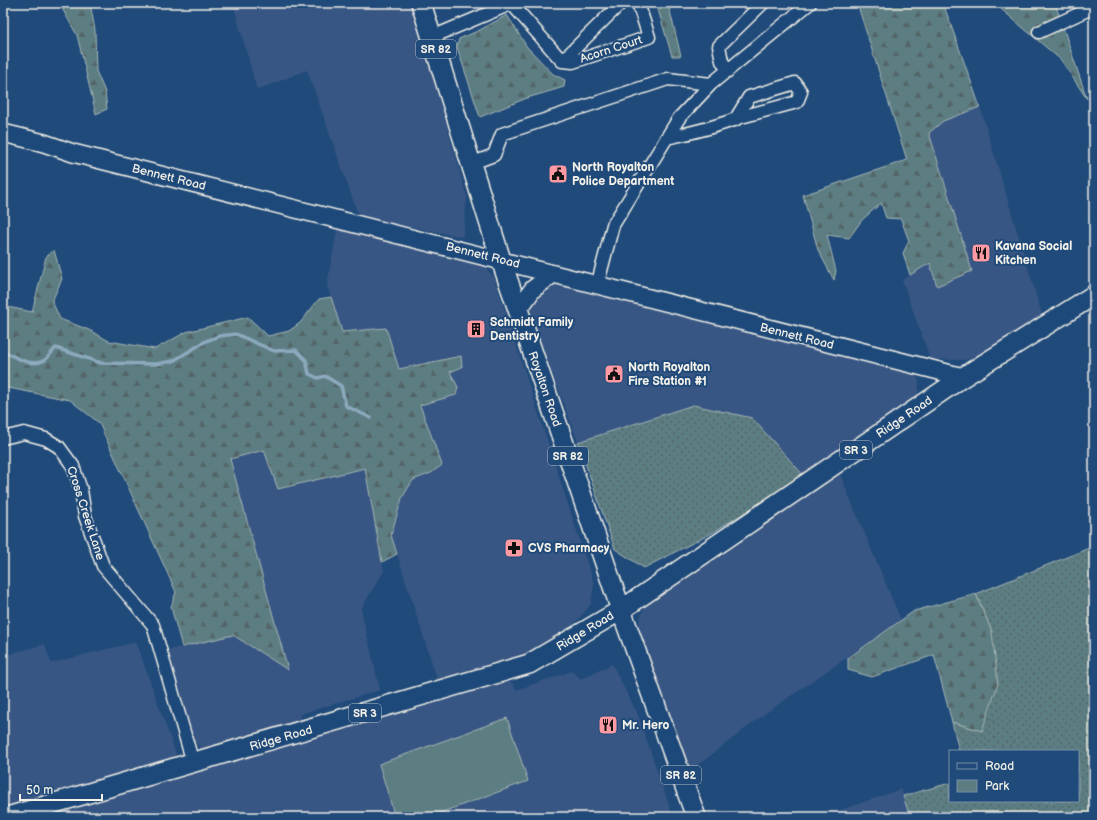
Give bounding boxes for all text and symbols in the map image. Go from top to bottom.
street label: Acorn Court [578,32,645,67]
road number: SR 82 [416,40,456,58]
place label: North Royalton Police Department [572,160,674,189]
street label: Bennett Road [130,161,207,194]
public building icon: North Royalton Police Department [547,163,569,185]
street label: Bennett Road [444,239,521,272]
place label: Kavana Social Kitchen [995,239,1072,268]
restaurant icon: Kavana Social Kitchen [970,242,992,264]
place label: Schmidt Family Dentistry [490,315,574,344]
building icon: Schmidt Family Dentistry [465,318,487,340]
street label: Bennett Road [758,320,835,353]
street label: Royalton Road [525,349,565,429]
place label: North Royalton Fire Station #1 [628,360,711,389]
public building icon: North Royalton Fire Station #1 [603,363,625,385]
street label: Ridge Road [873,393,935,442]
road number: SR 3 [840,441,872,459]
road number: SR 82 [548,447,588,465]
street label: Cross Creek Lane [63,464,108,562]
pharmacy icon: CVS Pharmacy [503,537,525,559]
place label: CVS Pharmacy [528,541,610,556]
street label: Ridge Road [554,608,617,654]
road number: SR 3 [349,704,381,722]
restaurant icon: Mr. Hero [597,714,619,736]
place label: Mr. Hero [622,718,670,733]
street label: Ridge Road [248,722,314,755]
legend [949,750,1079,802]
text: Road [985,759,1014,774]
road number: SR 82 [661,766,701,784]
scale bar [20,776,102,802]
text: Park [985,779,1009,794]
text: 50 m [26,783,53,798]

